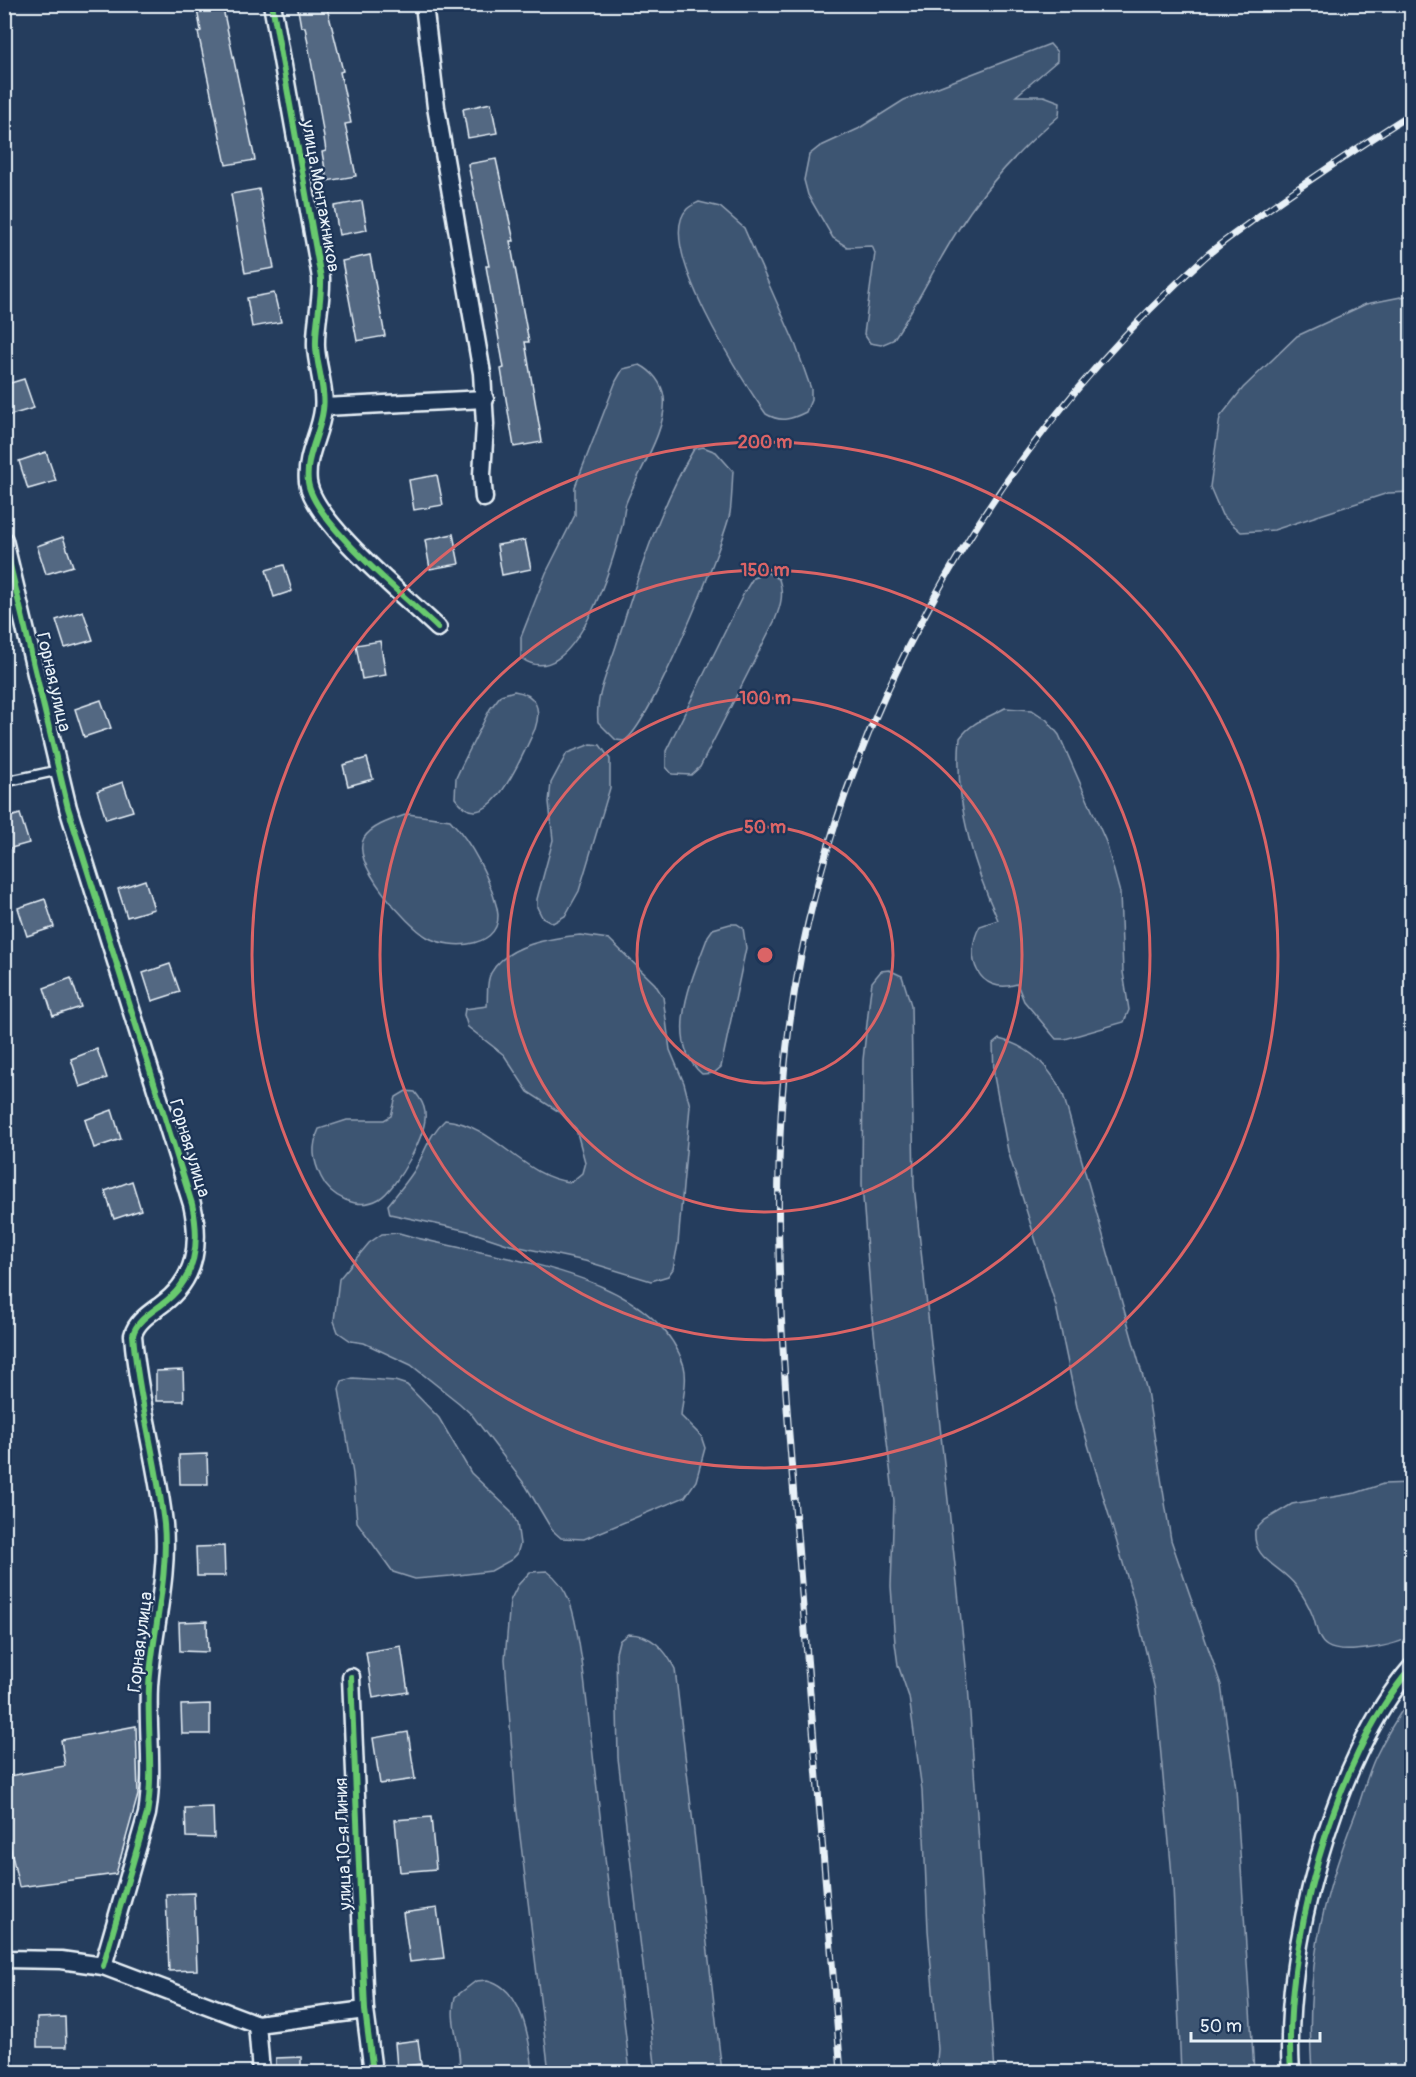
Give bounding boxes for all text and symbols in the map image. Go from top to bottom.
street label: улица Монтажников [296,117,345,274]
text: 200 m [738,431,792,454]
text: 150 m [741,559,790,582]
street label: Горная улица [31,630,76,734]
text: 100 m [739,687,791,710]
text: 50 m [744,816,786,839]
centre of rings [755,945,775,965]
street label: Горная улица [164,1096,215,1200]
street label: Горная улица [123,1590,158,1694]
street label: улица 10-я Линия [330,1777,357,1912]
scale bar [1191,2005,1320,2043]
text: 50 m [1200,2015,1242,2038]

